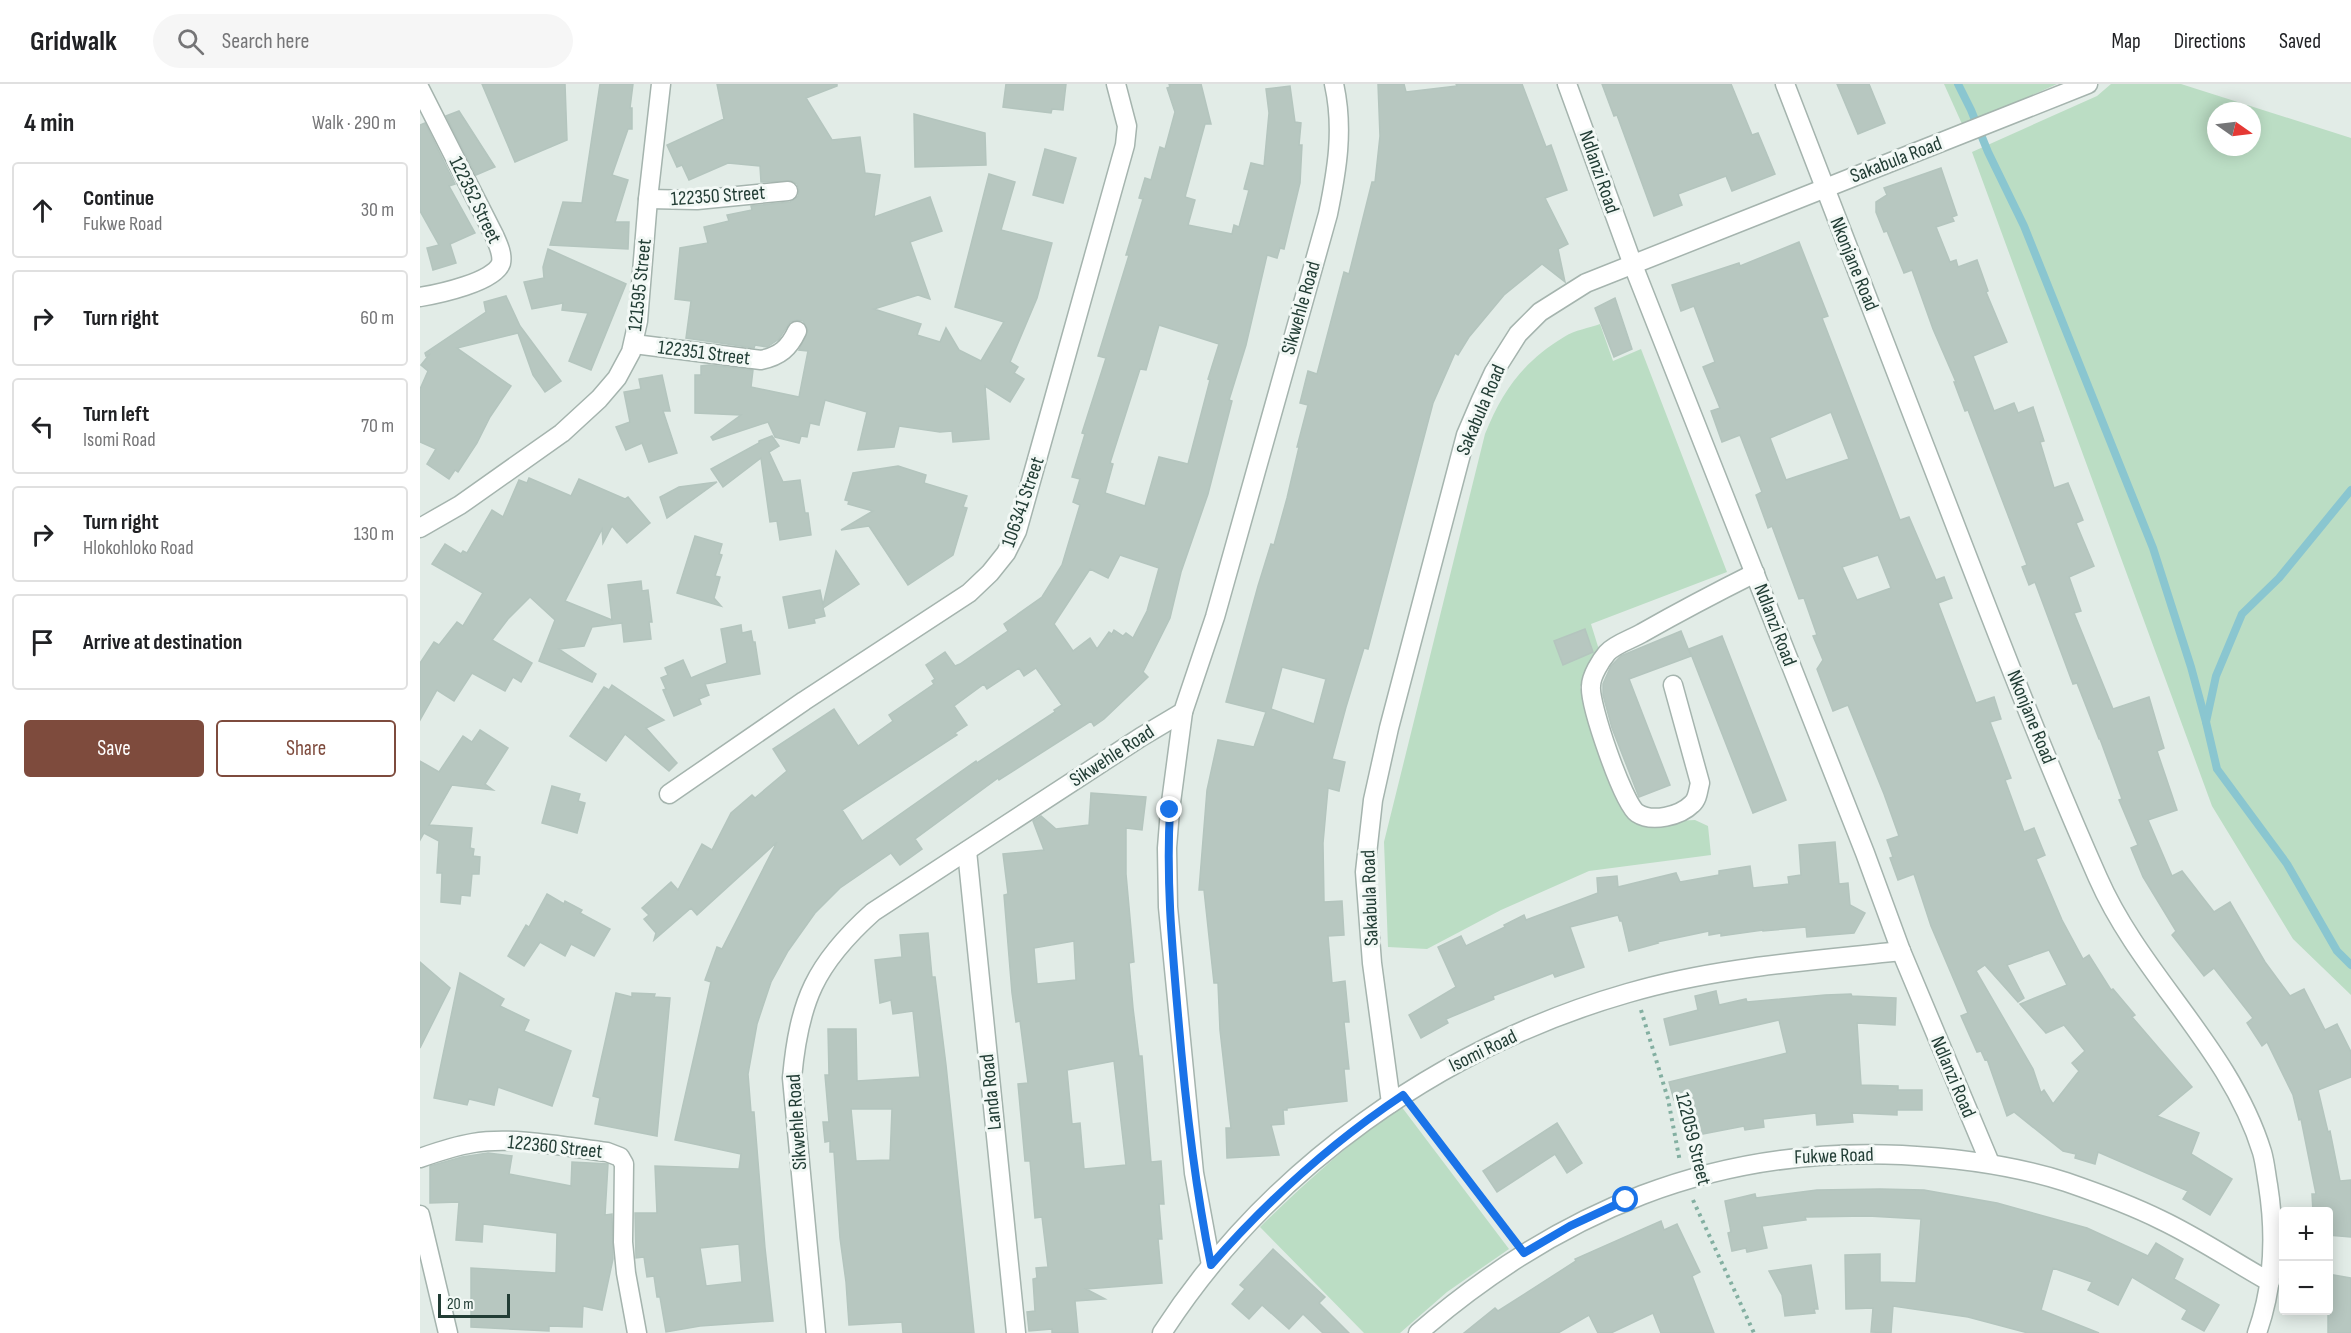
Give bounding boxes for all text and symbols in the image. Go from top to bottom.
search box [153,14,573,68]
text: Gridwalk [30,25,117,58]
icon: search [174,25,207,58]
text: Search here [222,28,309,55]
text: Map [2111,29,2141,54]
text: Directions [2174,29,2246,54]
text: Saved [2279,29,2321,54]
north arrow [2207,102,2261,156]
text: 4 min [24,108,74,139]
text: Walk · 290 m [312,111,396,135]
street label: Ndlanzi Road [1574,127,1624,217]
street label: Sakabula Road [1847,132,1945,188]
street label: 122352 Street [444,153,506,247]
street label: 122350 Street [670,181,766,211]
text: Continue [83,185,154,212]
icon: ahead [26,194,59,227]
text: 30 m [361,198,394,222]
text: Fukwe Road [83,212,162,236]
street label: Nkonjane Road [1824,214,1884,314]
street label: 121595 Street [623,238,657,332]
street label: Sikwehle Road [1276,259,1326,357]
icon: right [26,302,59,335]
text: Turn right [83,305,159,332]
text: 60 m [360,306,394,330]
street label: 122351 Street [657,335,751,371]
street label: Sakabula Road [1451,361,1511,459]
text: Turn left [83,401,149,428]
icon: left [26,410,59,443]
text: 70 m [361,414,394,438]
text: Isomi Road [83,428,156,452]
street label: 106341 Street [996,454,1050,550]
text: Turn right [83,509,159,536]
icon: right [26,518,59,551]
text: 130 m [354,522,394,546]
text: Hlokohloko Road [83,536,194,560]
street label: Ndlanzi Road [1748,581,1802,669]
icon: arrive [26,626,59,659]
text: Arrive at destination [83,629,242,656]
street label: Nkonjane Road [2001,667,2061,767]
button: Save [24,720,204,777]
button: Share [216,720,396,777]
street label: Sikwehle Road [1065,720,1159,792]
route end [1156,796,1182,822]
street label: Sakabula Road [1356,850,1384,946]
street label: Isomi Road [1445,1024,1521,1078]
street label: Ndlanzi Road [1925,1033,1981,1121]
street label: Landa Road [975,1053,1007,1131]
street label: Sikwehle Road [782,1073,812,1171]
street label: 122059 Street [1670,1090,1716,1188]
street label: 122360 Street [506,1130,604,1164]
street label: Fukwe Road [1794,1143,1874,1169]
route start [1612,1186,1638,1212]
map controls [2279,1207,2333,1315]
button: + [2279,1207,2333,1261]
button: − [2279,1261,2333,1315]
scale bar [438,1291,510,1318]
text: 20 m [447,1295,474,1314]

